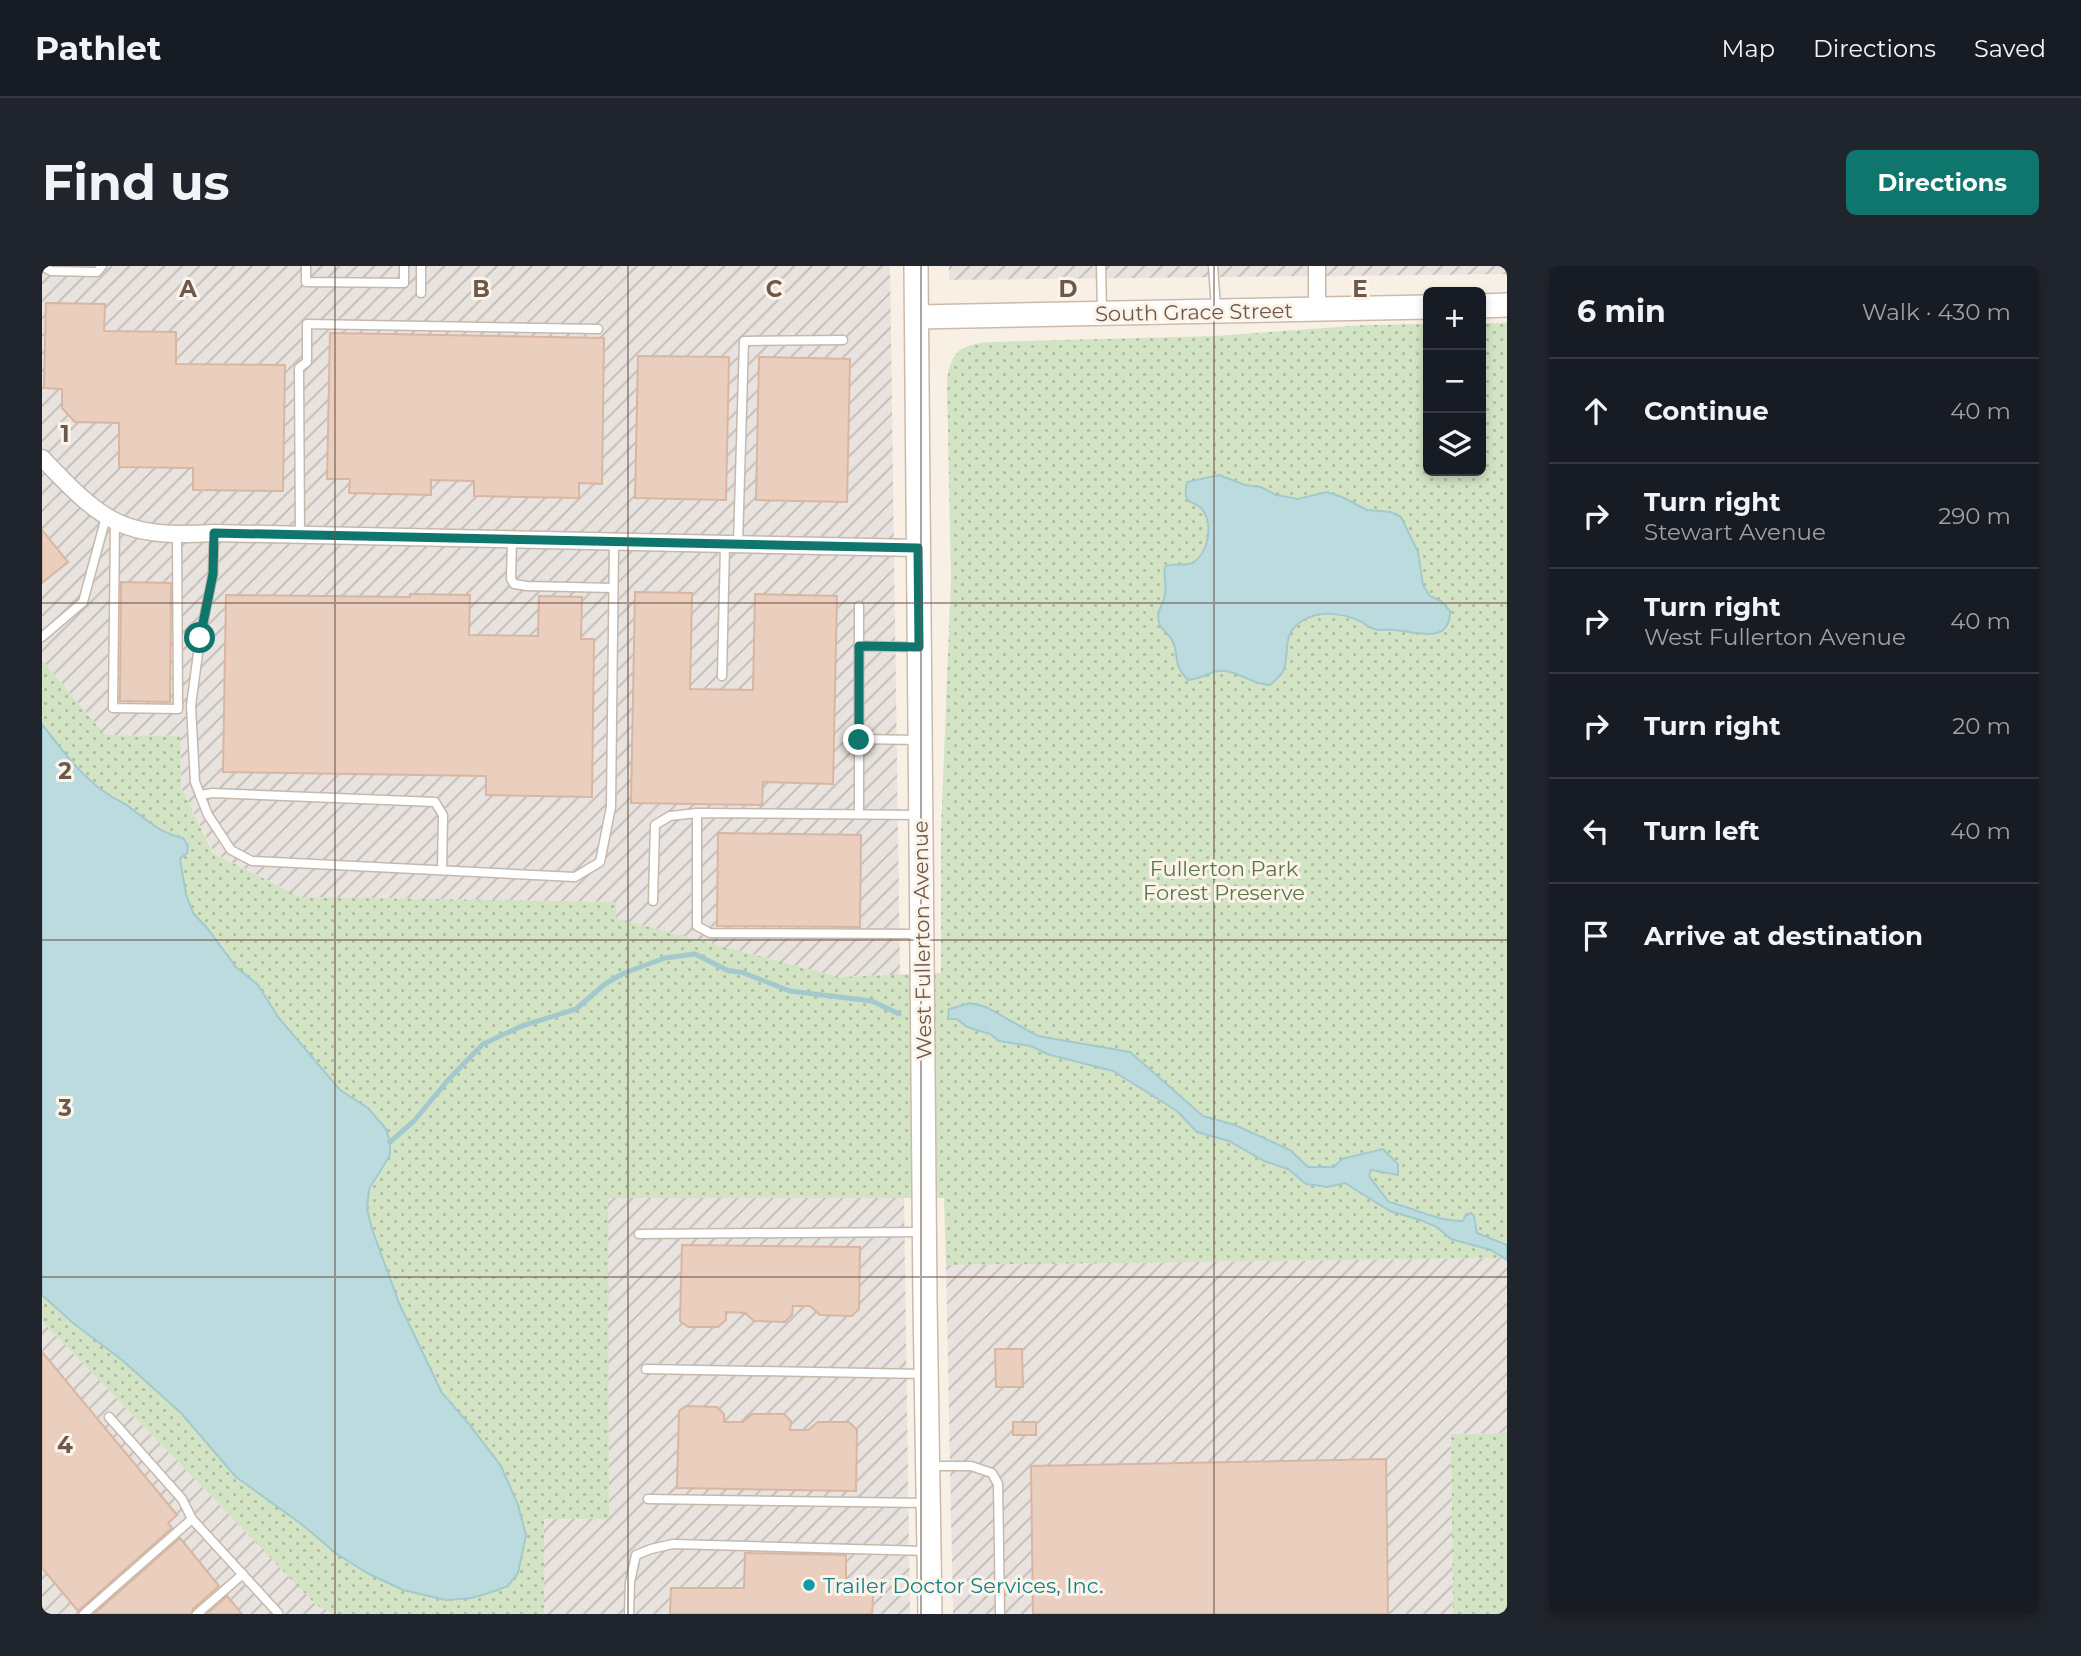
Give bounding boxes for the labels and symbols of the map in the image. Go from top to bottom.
text: A [178,275,197,303]
text: B [472,275,490,303]
text: C [766,275,783,303]
text: D [1059,275,1078,303]
text: E [1352,275,1368,303]
street label: South Grace Street [1095,298,1293,326]
text: 1 [60,420,70,448]
route start [184,622,215,653]
route end [843,724,874,755]
text: 2 [58,757,72,785]
street label: West Fullerton Avenue [907,820,937,1060]
park label: Fullerton Park Forest Preserve [1143,856,1305,905]
text: 3 [57,1094,72,1122]
text: 4 [57,1431,73,1459]
place label: Trailer Doctor Services, Inc. [823,1573,1103,1598]
marker: Trailer Doctor Services, Inc. [801,1577,817,1593]

